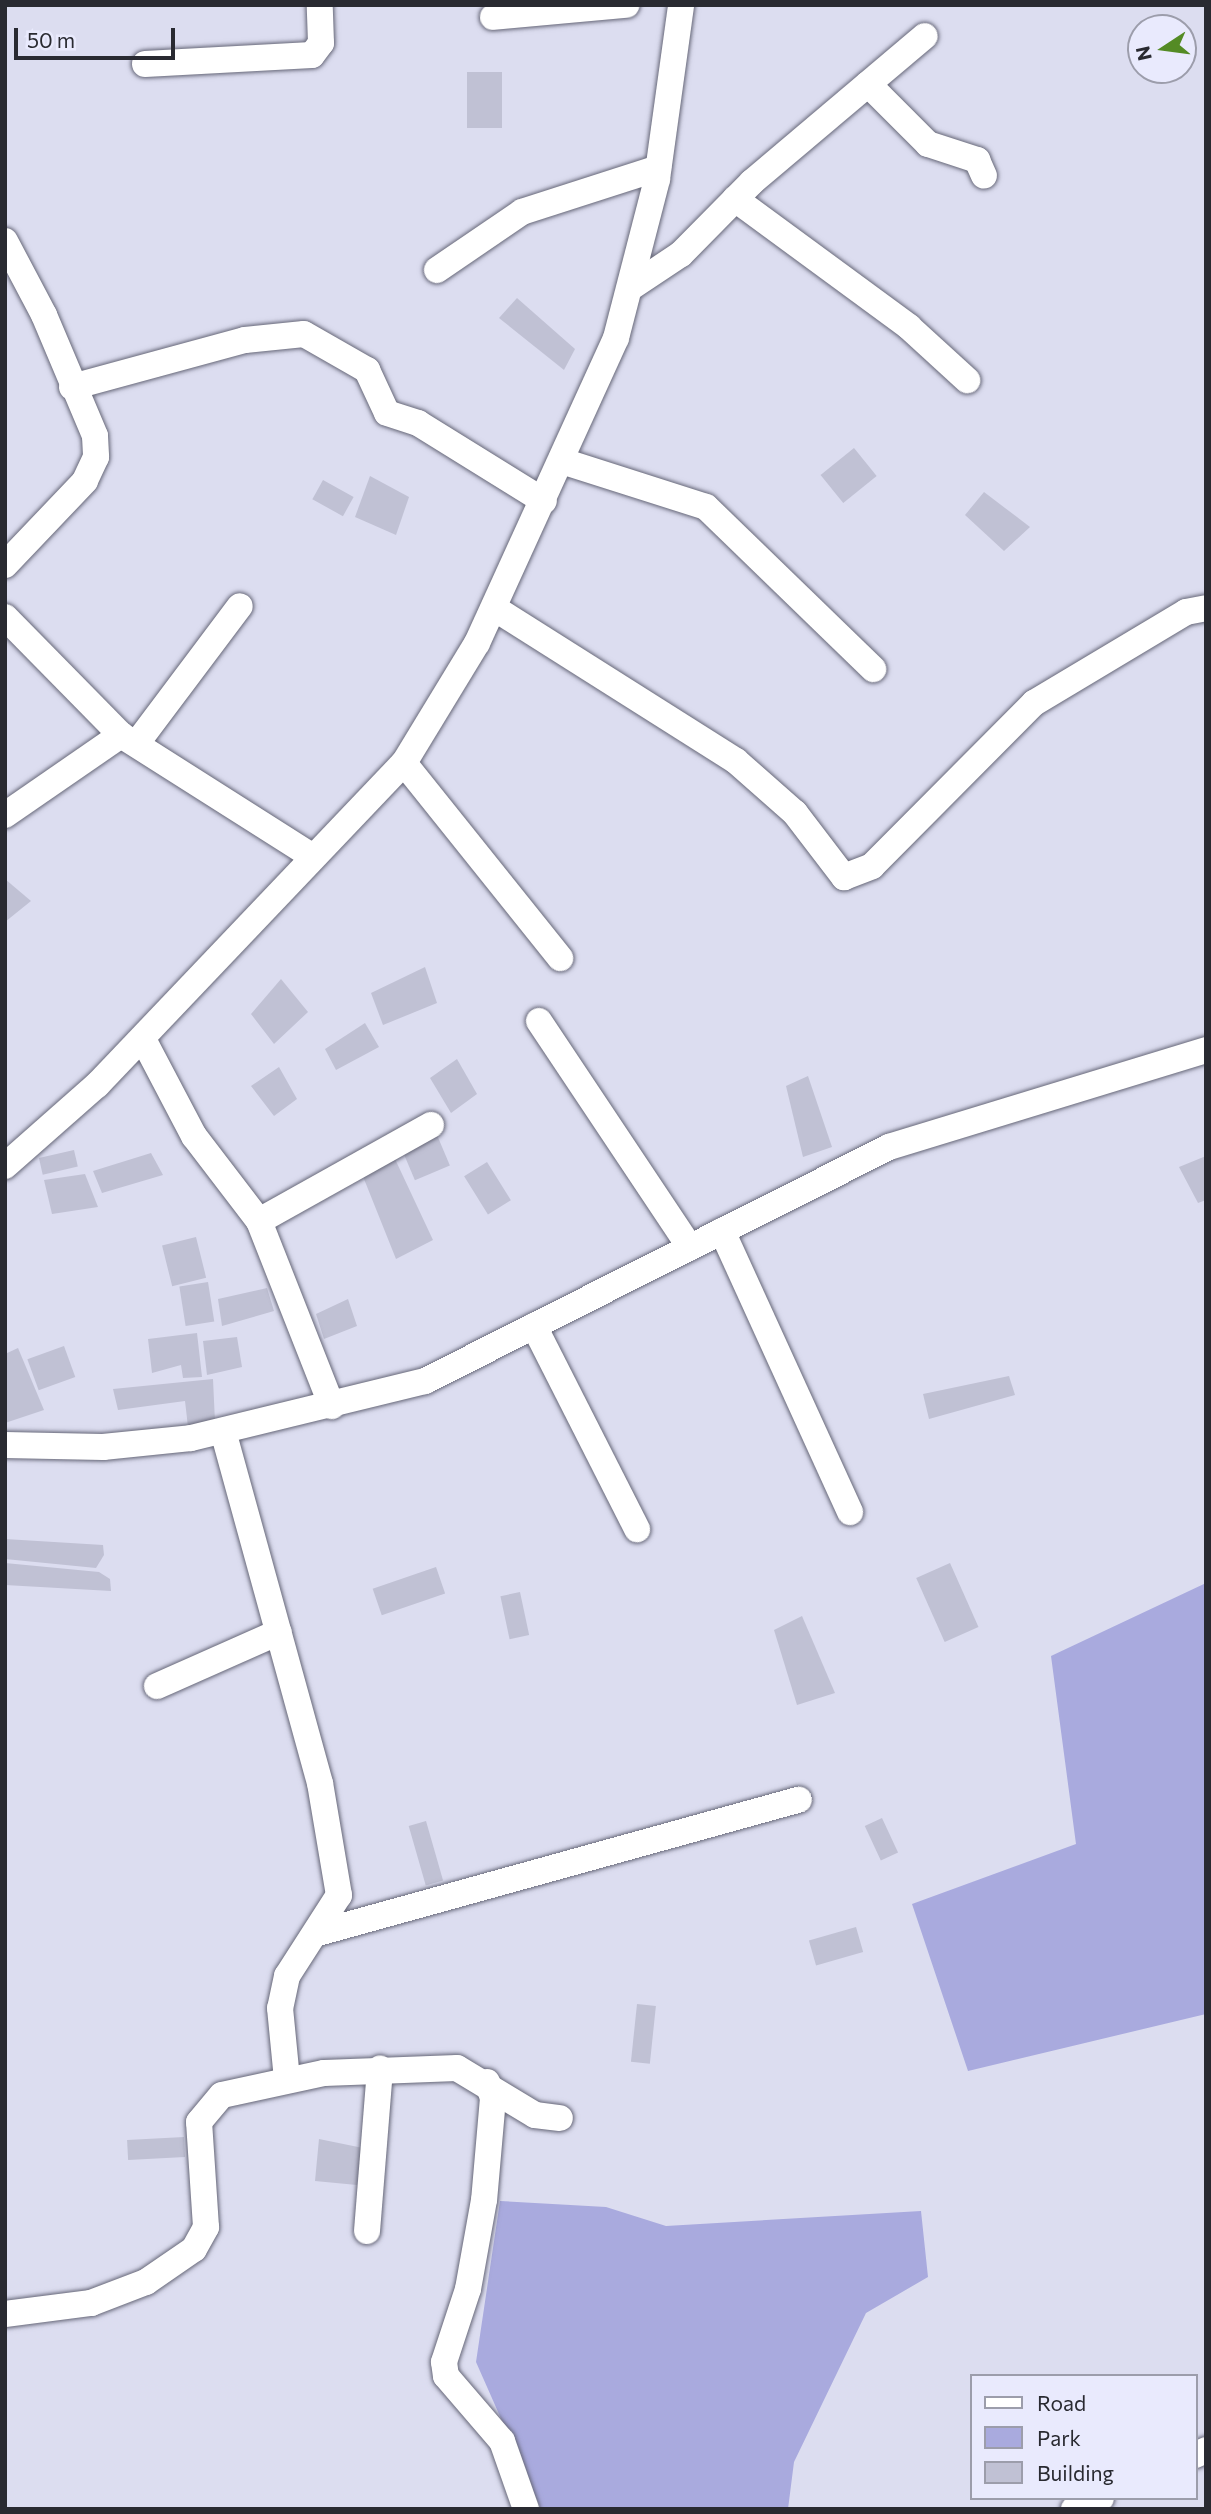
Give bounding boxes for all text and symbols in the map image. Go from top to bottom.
scale bar [18,14,178,58]
north arrow [1127,14,1197,84]
text: 50 m [27,27,75,52]
text: N [1130,44,1156,63]
legend [970,2374,1197,2500]
text: Road [1037,2390,1086,2415]
text: Park [1037,2425,1081,2450]
text: Building [1037,2460,1114,2485]

